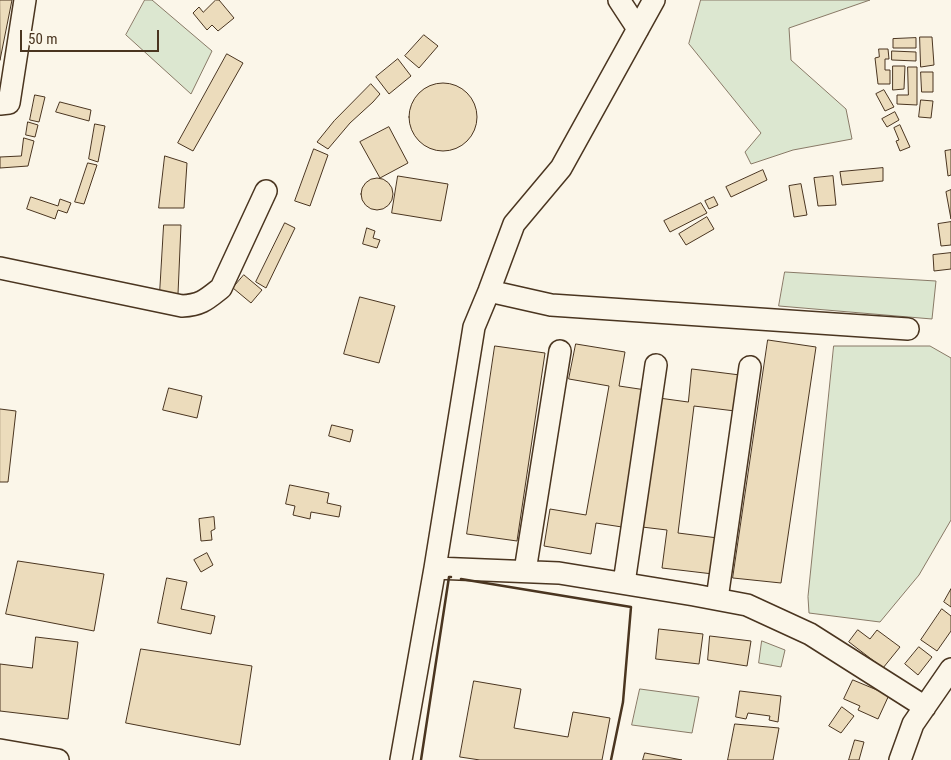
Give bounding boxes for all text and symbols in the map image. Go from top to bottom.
scale bar [22,20,161,52]
text: 50 m [28,30,58,48]

